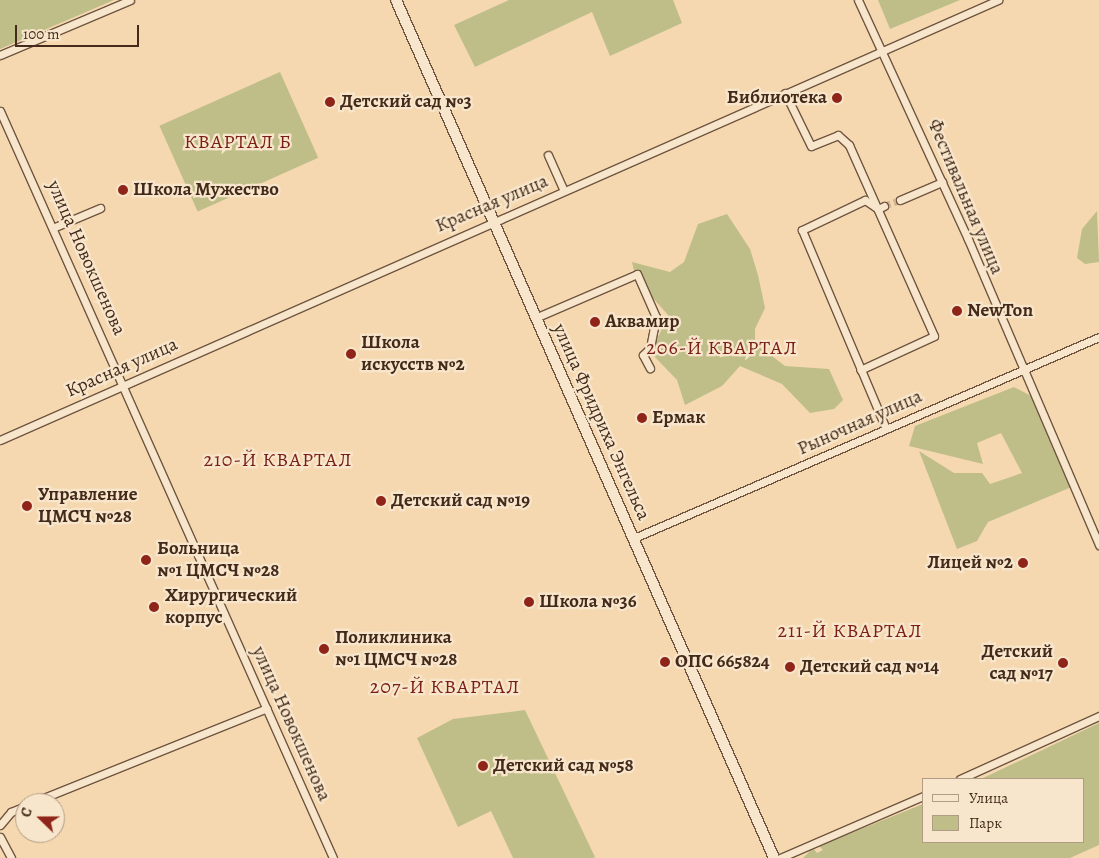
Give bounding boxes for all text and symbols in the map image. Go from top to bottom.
scale bar [18,15,141,47]
text: 100 m [23,24,60,44]
place label: Библиотека [727,87,827,109]
place label: Детский сад №3 [340,91,472,113]
marker: Библиотека [831,92,843,104]
marker: Детский сад №3 [324,96,336,108]
street label: Фестивальная улица [922,116,1008,278]
district label: КВАРТАЛ Б [183,129,293,153]
street label: Красная улица [432,170,552,238]
street label: улица Новокшенова [42,177,130,339]
place label: Школа Мужество [133,179,279,201]
marker: Школа Мужество [117,184,129,196]
place label: NewTon [967,300,1033,322]
marker: NewTon [951,305,963,317]
place label: Аквамир [605,311,679,333]
marker: Аквамир [589,316,601,328]
street label: улица Фридриха Энгельса [547,320,655,524]
place label: Школа искусств №2 [361,332,465,376]
street label: Красная улица [63,333,181,403]
district label: 206-Й КВАРТАЛ [645,335,799,359]
marker: Школа искусств №2 [345,348,357,360]
street label: Рыночная улица [794,385,926,461]
place label: Ермак [652,407,706,429]
marker: Ермак [636,412,648,424]
district label: 210-Й КВАРТАЛ [202,447,354,471]
place label: Управление ЦМСЧ №28 [38,484,138,528]
place label: Детский сад №19 [391,490,530,512]
marker: Детский сад №19 [375,495,387,507]
marker: Управление ЦМСЧ №28 [20,499,34,513]
place label: Больница №1 ЦМСЧ №28 [157,538,279,582]
place label: Лицей №2 [927,552,1013,574]
marker: Больница №1 ЦМСЧ №28 [139,553,153,567]
marker: Лицей №2 [1017,557,1029,569]
place label: Хирургический корпус [165,585,297,629]
place label: Школа №36 [539,591,637,613]
marker: Школа №36 [523,596,535,608]
marker: Хирургический корпус [147,600,161,614]
district label: 211-Й КВАРТАЛ [776,618,924,642]
place label: Поликлиника №1 ЦМСЧ №28 [335,627,457,671]
place label: Детский сад №17 [982,641,1053,685]
marker: Поликлиника №1 ЦМСЧ №28 [317,642,331,656]
street label: улица Новокшенова [247,643,335,805]
place label: ОПС 665824 [675,651,770,673]
marker: ОПС 665824 [659,656,671,668]
place label: Детский сад №14 [800,656,939,678]
marker: Детский сад №17 [1057,657,1069,669]
marker: Детский сад №14 [784,661,796,673]
district label: 207-Й КВАРТАЛ [368,674,522,698]
place label: Детский сад №58 [493,755,634,777]
marker: Детский сад №58 [477,760,489,772]
legend [922,778,1084,843]
text: Улица [969,788,1008,808]
north arrow [15,793,65,843]
text: С [16,805,37,820]
text: Парк [969,813,1002,833]

